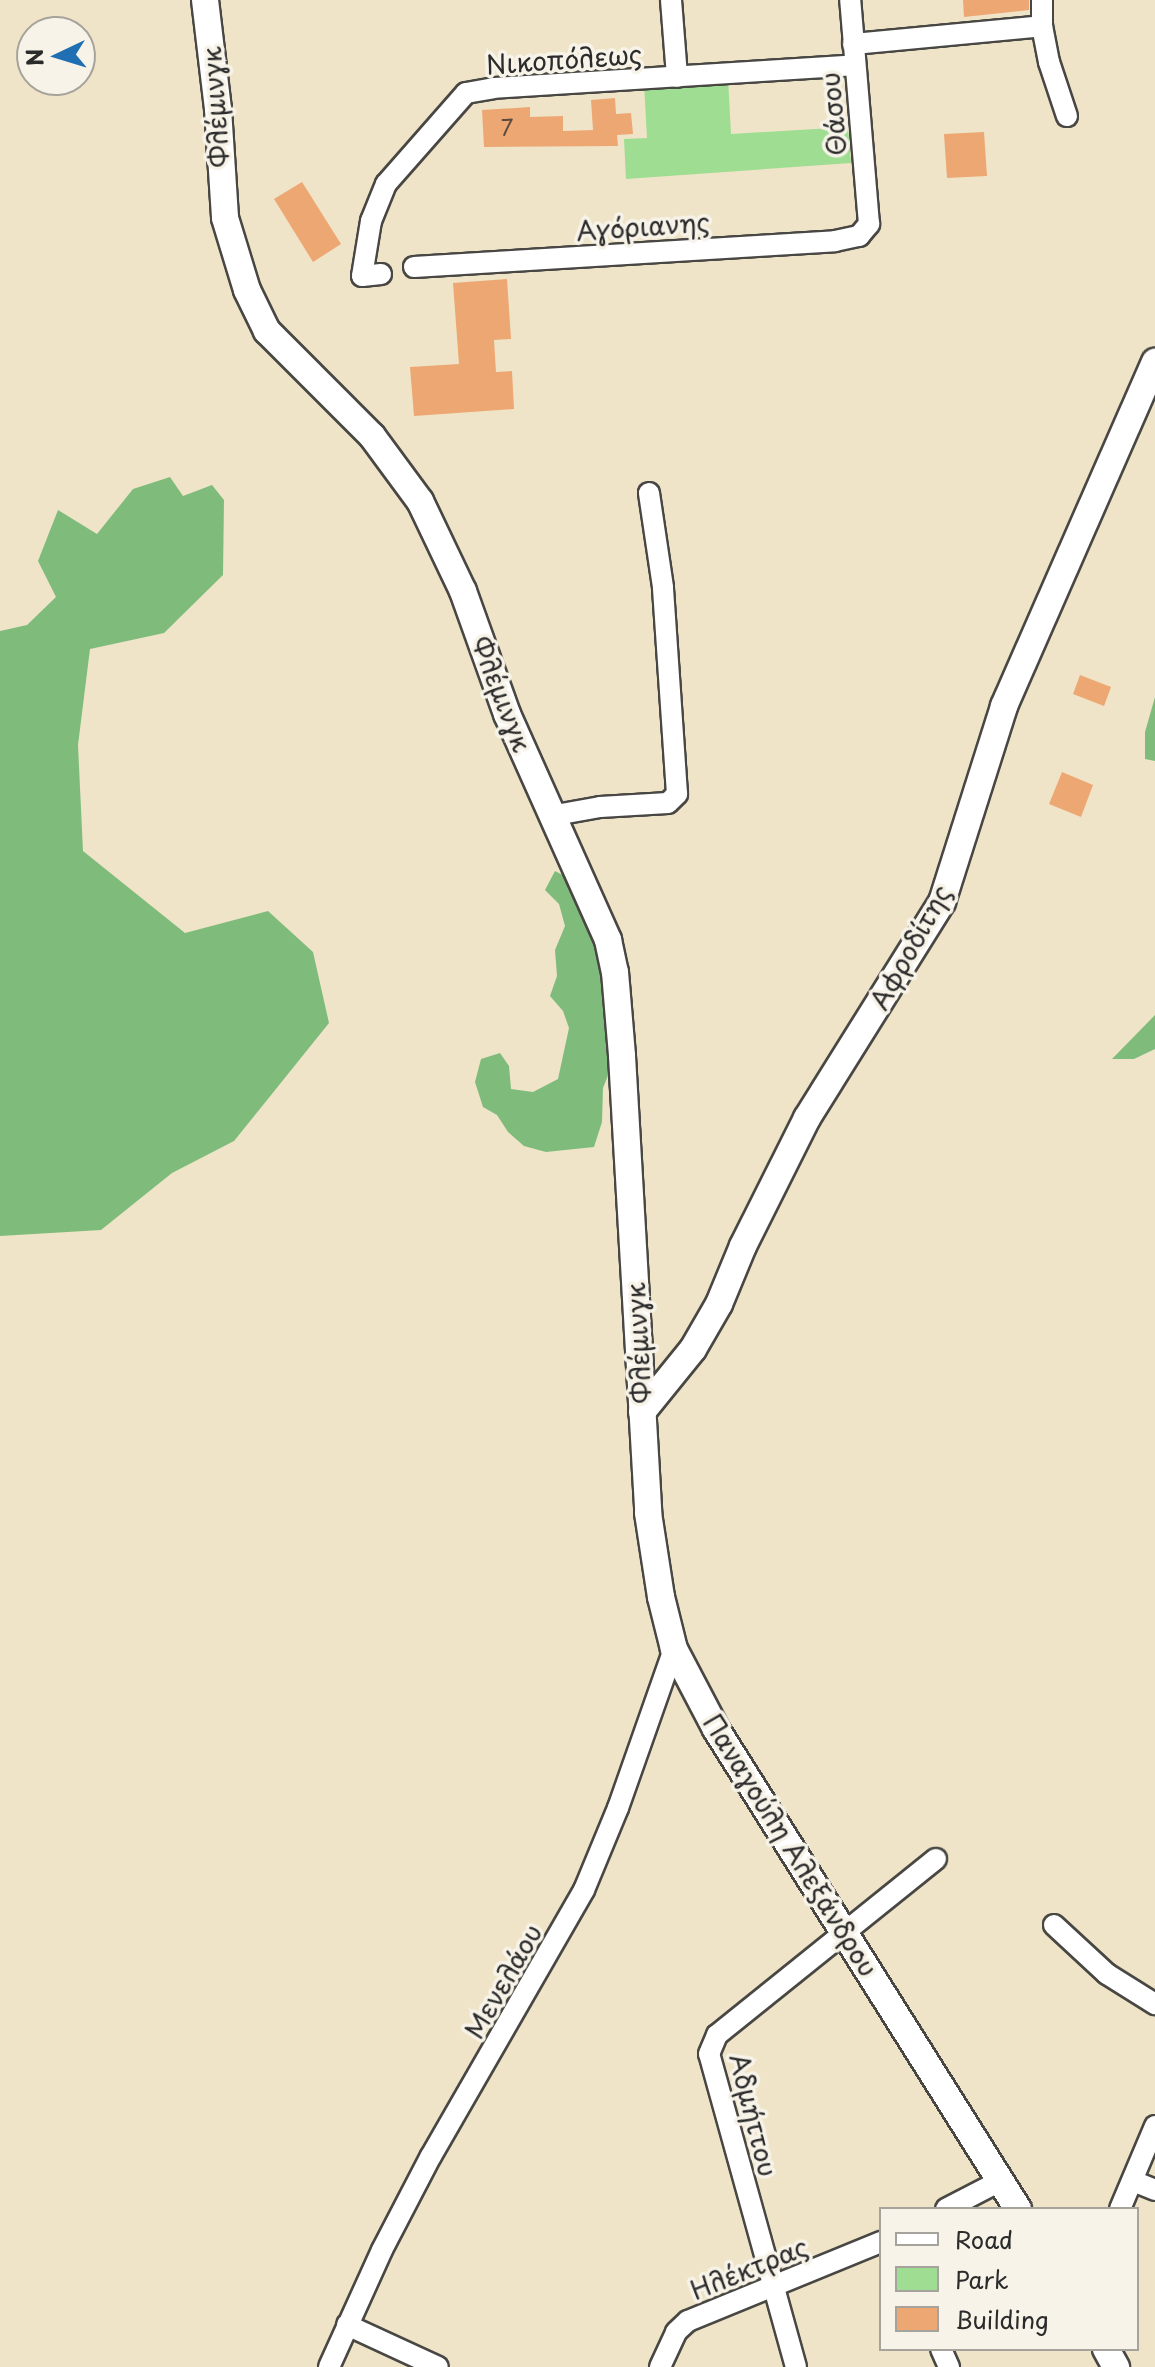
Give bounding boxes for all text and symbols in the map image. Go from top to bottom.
north arrow [16,16,96,96]
street label: Νικοπόλεως [485,38,643,80]
street label: Φλέμινγκ [195,45,235,169]
text: N [16,48,51,67]
street label: Θάσου [814,71,852,157]
house number: 7 [501,114,513,140]
street label: Αγόριανης [575,206,711,246]
street label: Φλέμινγκ [466,632,538,756]
street label: Αφροδίτης [863,879,957,1015]
street label: Φλέμινγκ [619,1281,657,1405]
street label: Παναγούλη Αλεξάνδρου [697,1708,885,1982]
street label: Μενελάου [458,1918,548,2044]
street label: Αδμήττου [724,2050,784,2180]
legend [879,2207,1139,2351]
text: Road [955,2221,1013,2257]
street label: Ηλέκτρας [686,2230,812,2306]
text: Park [955,2261,1009,2297]
text: Building [955,2301,1049,2337]

